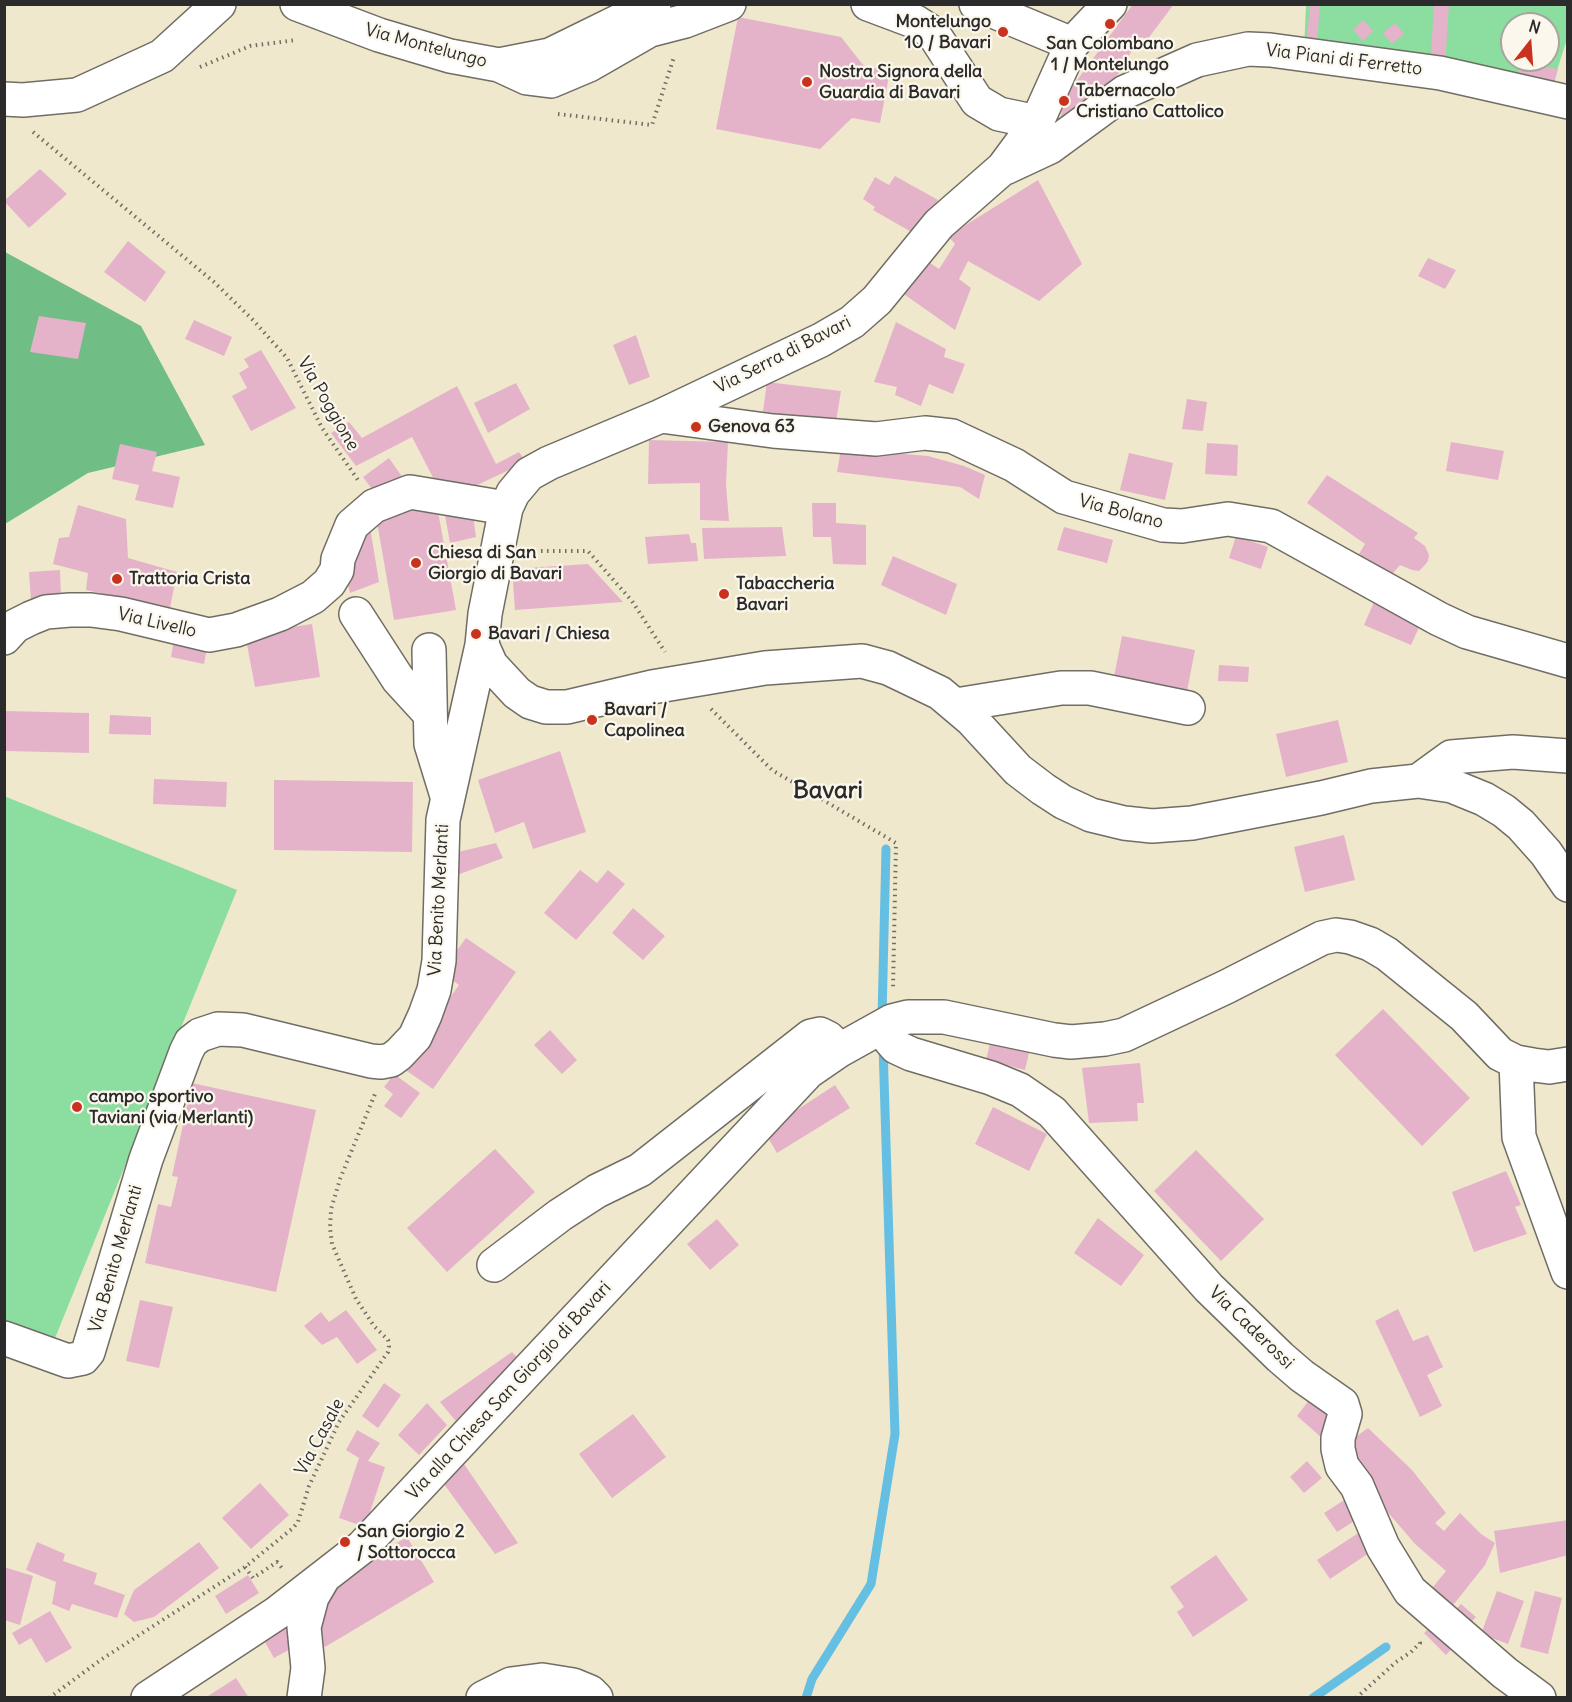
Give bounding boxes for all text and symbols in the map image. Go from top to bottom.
place label: Montelungo 10 / Bavari [895,11,991,54]
north arrow [1500,12,1560,72]
text: N [1526,16,1543,38]
marker: San Colombano 1 / Montelungo [1103,17,1117,31]
street label: Via Montelungo [363,19,489,73]
marker: Montelungo 10 / Bavari [996,25,1010,39]
place label: San Colombano 1 / Montelungo [1046,33,1174,76]
street label: Via Piani di Ferretto [1264,40,1424,80]
place label: Nostra Signora della Guardia di Bavari [819,61,982,104]
marker: Nostra Signora della Guardia di Bavari [800,75,814,89]
place label: Tabernacolo Cristiano Cattolico [1076,80,1224,122]
marker: Tabernacolo Cristiano Cattolico [1057,94,1071,108]
street label: Via Serra di Bavari [711,311,855,399]
street label: Via Poggione [292,353,364,455]
place label: Genova 63 [708,416,795,438]
marker: Genova 63 [689,420,703,434]
street label: Via Bolano [1076,490,1166,534]
place label: Chiesa di San Giorgio di Bavari [428,542,562,584]
marker: Chiesa di San Giorgio di Bavari [409,556,423,570]
place label: Trattoria Crista [129,568,250,590]
marker: Trattoria Crista [110,572,124,586]
place label: Tabaccheria Bavari [736,573,835,616]
marker: Tabaccheria Bavari [717,587,731,601]
street label: Via Livello [115,603,199,643]
place label: Bavari / Chiesa [488,623,610,645]
marker: Bavari / Chiesa [469,627,483,641]
place label: Bavari / Capolinea [604,699,685,742]
marker: Bavari / Capolinea [585,713,599,727]
district label: Bavari [793,777,863,805]
street label: Via Benito Merlanti [424,823,454,977]
place label: campo sportivo Taviani (via Merlanti) [89,1086,253,1128]
marker: campo sportivo Taviani (via Merlanti) [70,1100,84,1114]
street label: Via Benito Merlanti [85,1183,147,1335]
street label: Via alla Chiesa San Giorgio di Bavari [402,1277,616,1505]
street label: Via Caderossi [1204,1282,1298,1374]
street label: Via Casale [291,1395,349,1479]
place label: San Giorgio 2 / Sottorocca [357,1521,465,1564]
marker: San Giorgio 2 / Sottorocca [338,1535,352,1549]

